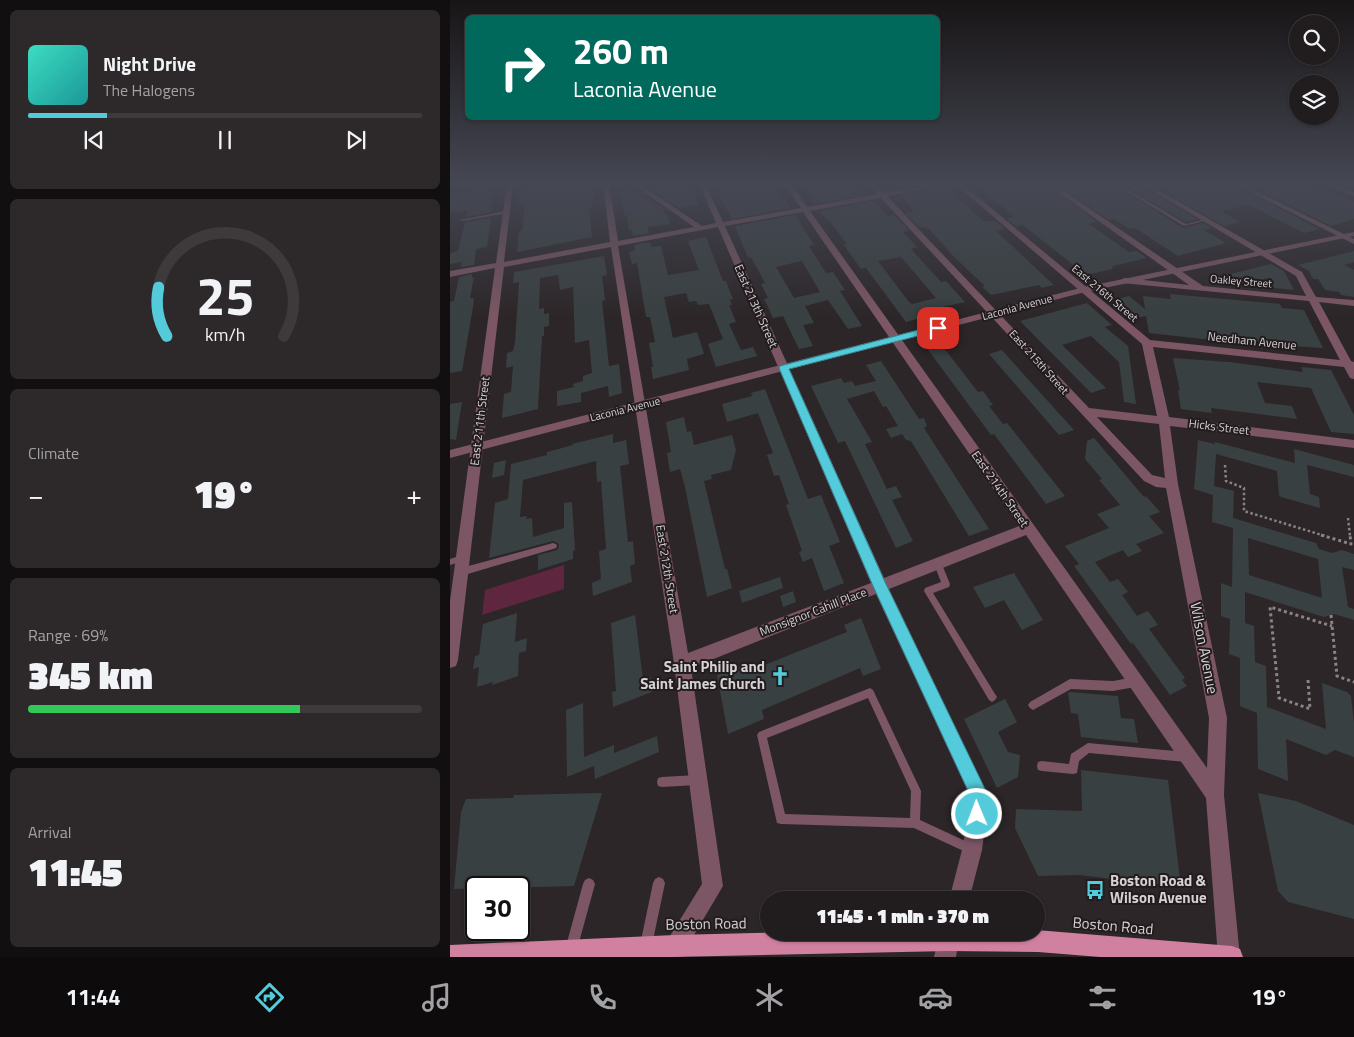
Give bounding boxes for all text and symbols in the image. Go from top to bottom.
map controls [1289,15,1339,125]
button: search [1289,15,1339,65]
text: 260 m [573,24,669,78]
icon: right [490,35,555,100]
text: Night Drive [103,49,196,78]
text: Laconia Avenue [573,72,717,106]
button: layers [1289,75,1339,125]
text: The Halogens [103,78,195,102]
icon: previous [80,126,108,154]
icon: pause [211,126,239,154]
icon: next [342,126,370,154]
text: 25 [196,256,254,335]
street label: East 213th Street [730,261,784,351]
street label: East 216th Street [1068,261,1142,326]
street label: Oakley Street [1209,270,1273,292]
street label: Laconia Avenue [980,290,1054,324]
pin [917,307,959,349]
icon: arrive [924,314,952,342]
text: km/h [205,321,245,348]
street label: East 215th Street [1006,326,1072,398]
street label: Needham Avenue [1207,326,1297,355]
street label: East 211th Street [465,375,494,467]
street label: Laconia Avenue [588,392,662,425]
street label: Hicks Street [1188,413,1251,440]
text: Climate [28,441,79,465]
street label: East 214th Street [967,447,1034,531]
text: 19° [194,465,256,523]
text: − [28,473,44,516]
text: + [406,473,422,516]
street label: East 212th Street [651,523,684,615]
street label: Monsignor Cahill Place [756,582,869,641]
street label: Wilson Avenue [1184,600,1225,696]
text: Range · 69% [28,623,108,647]
text: 345 km [28,646,153,704]
place label: Saint Philip and Saint James Church [640,655,765,695]
church icon: Saint Philip and Saint James Church [769,665,791,687]
position arrow [950,787,1002,839]
text: Arrival [28,820,71,844]
text: 11:45 [28,843,123,901]
place label: Boston Road & Wilson Avenue [1110,869,1207,909]
speed limit sign: 30 [465,876,530,941]
bus stop icon: Boston Road & Wilson Avenue [1084,879,1106,901]
text: 11:45 · 1 min · 370 m [816,901,989,930]
street label: Boston Road [665,911,747,936]
street label: Boston Road [1072,911,1154,940]
text: 11:44 [66,980,121,1014]
icon: directions [252,980,287,1015]
icon: music [419,980,454,1015]
icon: phone [585,980,620,1015]
icon: climate [752,980,787,1015]
icon: car [918,980,953,1015]
icon: filters [1085,980,1120,1015]
text: 19° [1251,980,1288,1014]

